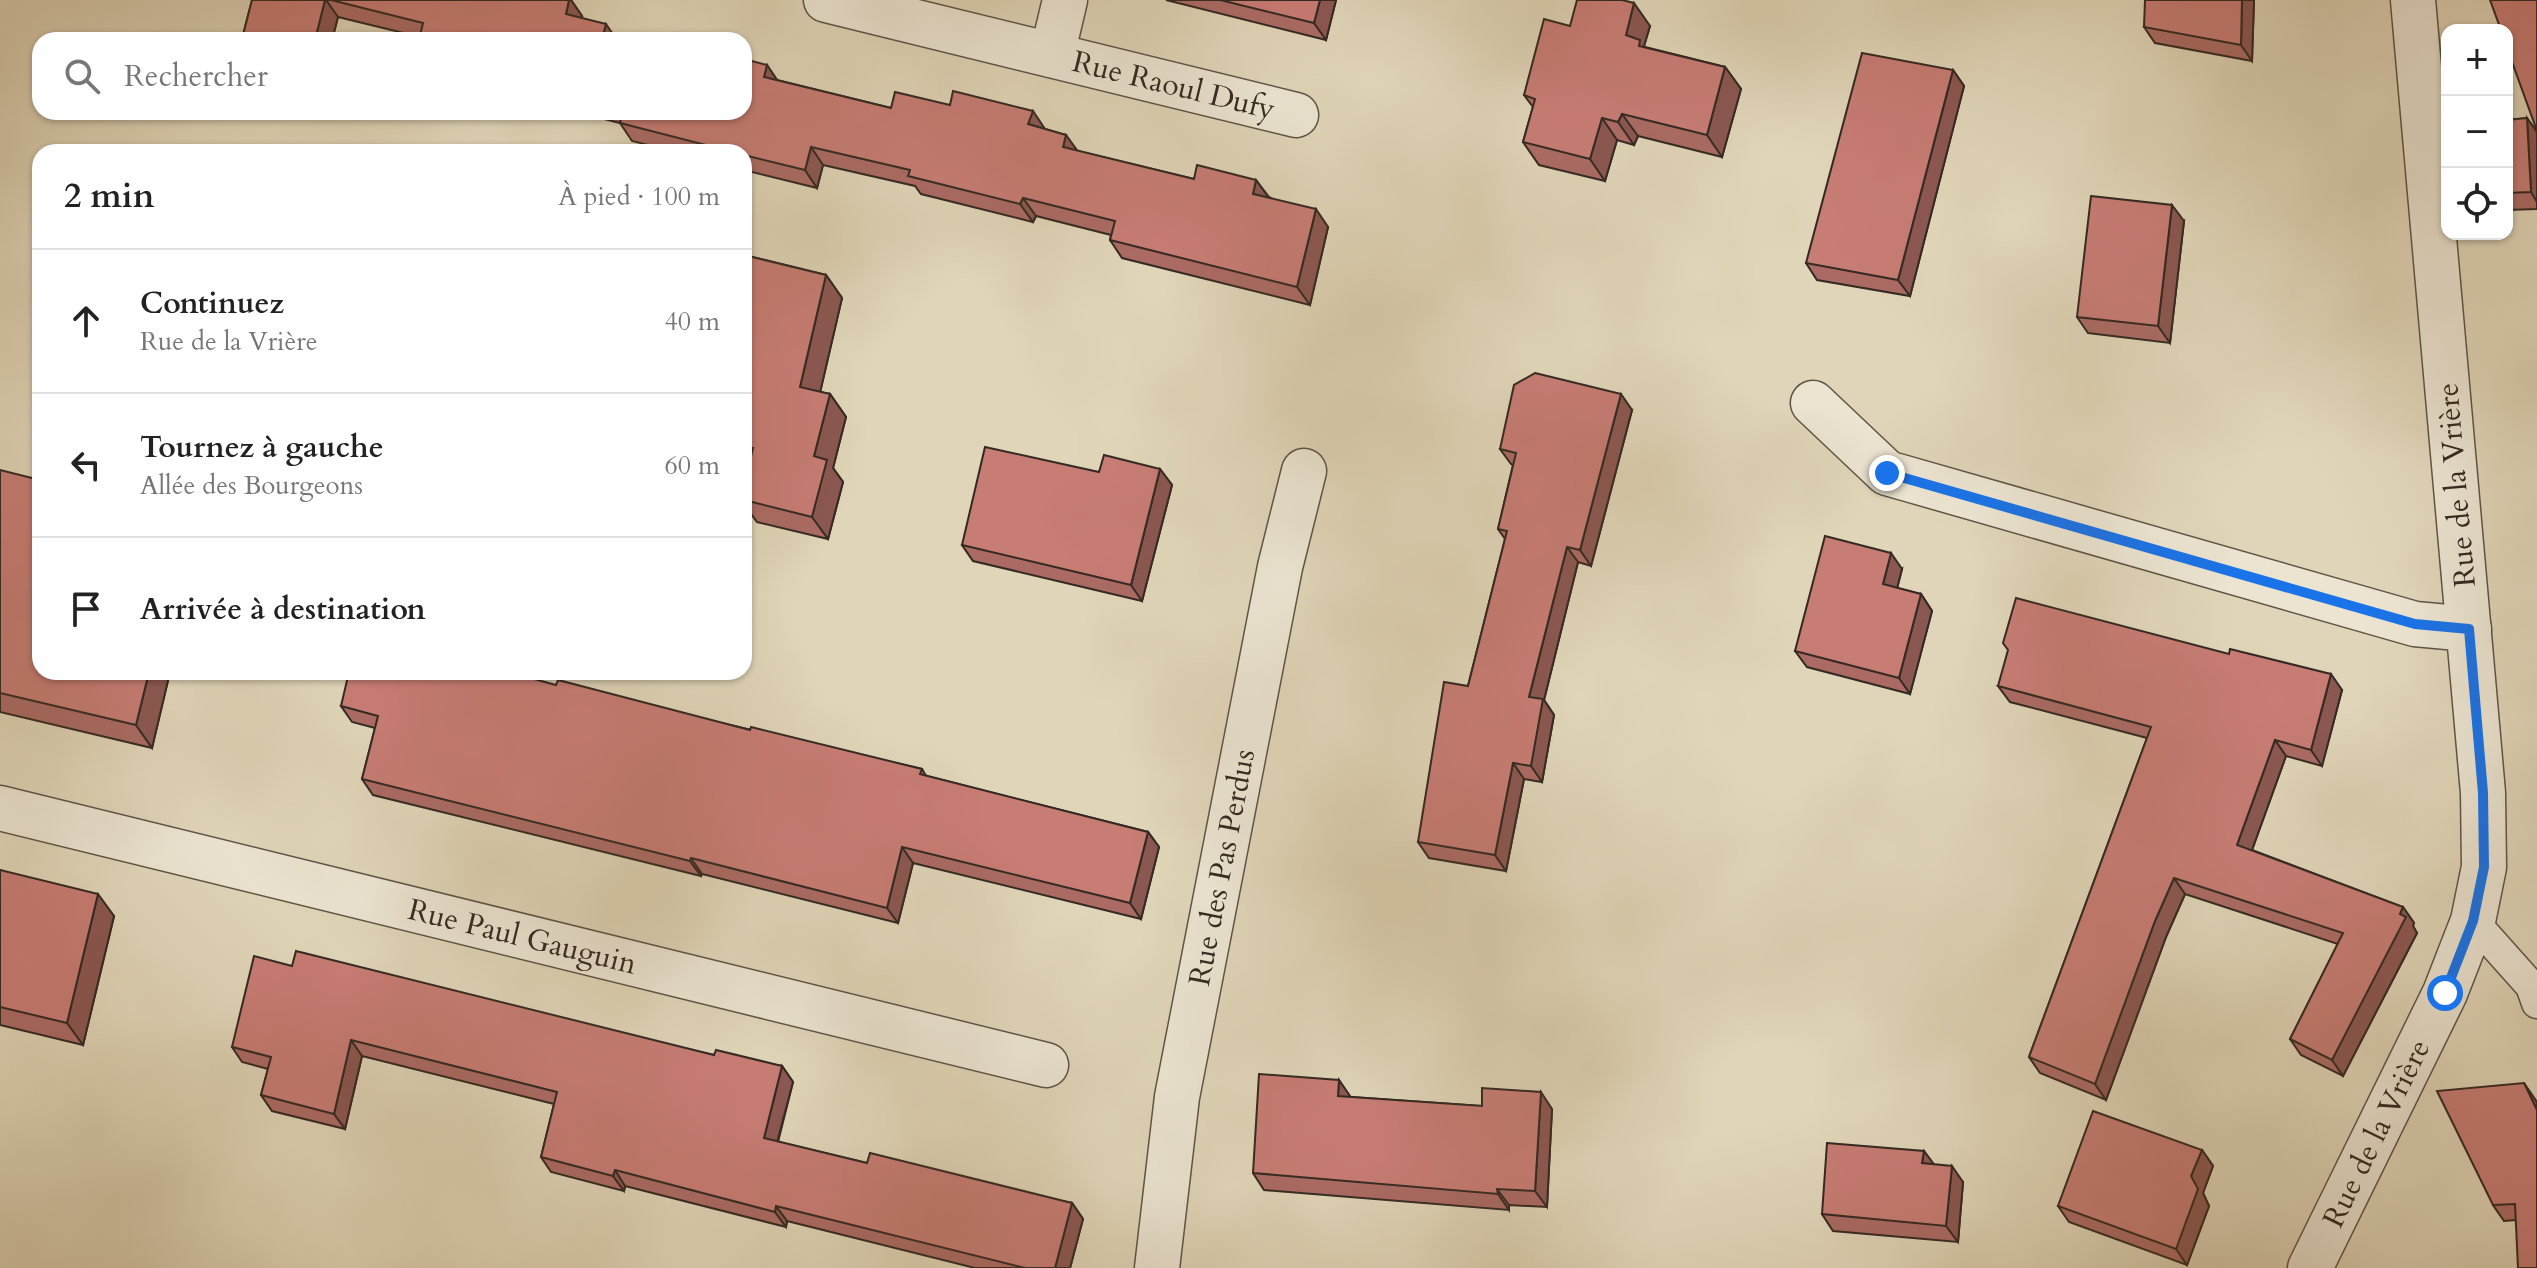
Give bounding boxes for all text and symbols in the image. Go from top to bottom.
map controls [2441,24,2513,240]
button: + [2441,24,2513,96]
search box [32,32,752,120]
street label: Rue Raoul Dufy [1068,41,1279,130]
icon: search [60,54,104,98]
text: Rechercher [124,56,268,97]
button: − [2441,96,2513,168]
button: locate [2441,168,2513,240]
text: 2 min [64,173,155,219]
text: À pied · 100 m [558,179,720,214]
text: Continuez [140,283,284,324]
icon: ahead [64,299,108,343]
text: 40 m [664,304,720,339]
text: Rue de la Vrière [140,324,318,359]
street label: Rue de la Vrière [2427,381,2486,589]
text: Tournez à gauche [140,427,384,468]
icon: left [64,443,108,487]
text: 60 m [664,448,720,483]
route end [1869,455,1905,491]
text: Allée des Bourgeons [140,468,363,503]
icon: arrive [64,587,108,631]
text: Arrivée à destination [140,589,426,630]
street label: Rue des Pas Perdus [1179,746,1265,989]
street label: Rue Paul Gauguin [404,889,641,985]
route start [2427,975,2463,1011]
street label: Rue de la Vrière [2313,1033,2440,1235]

